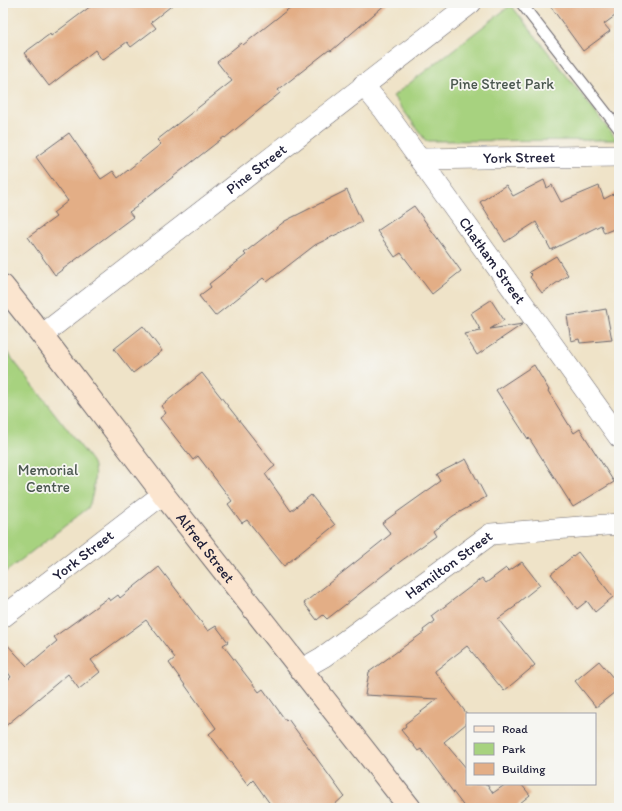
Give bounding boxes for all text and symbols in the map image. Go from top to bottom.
park label: Pine Street Park [450,75,554,93]
street label: Pine Street [223,140,290,198]
street label: York Street [483,148,556,167]
street label: Chatham Street [455,214,530,308]
park label: Memorial Centre [18,461,79,496]
street label: Alfred Street [172,509,239,587]
street label: York Street [49,526,117,585]
street label: Hamilton Street [401,527,496,603]
legend [466,713,596,785]
text: Road [502,722,528,736]
text: Park [502,742,526,756]
text: Building [502,762,546,776]

